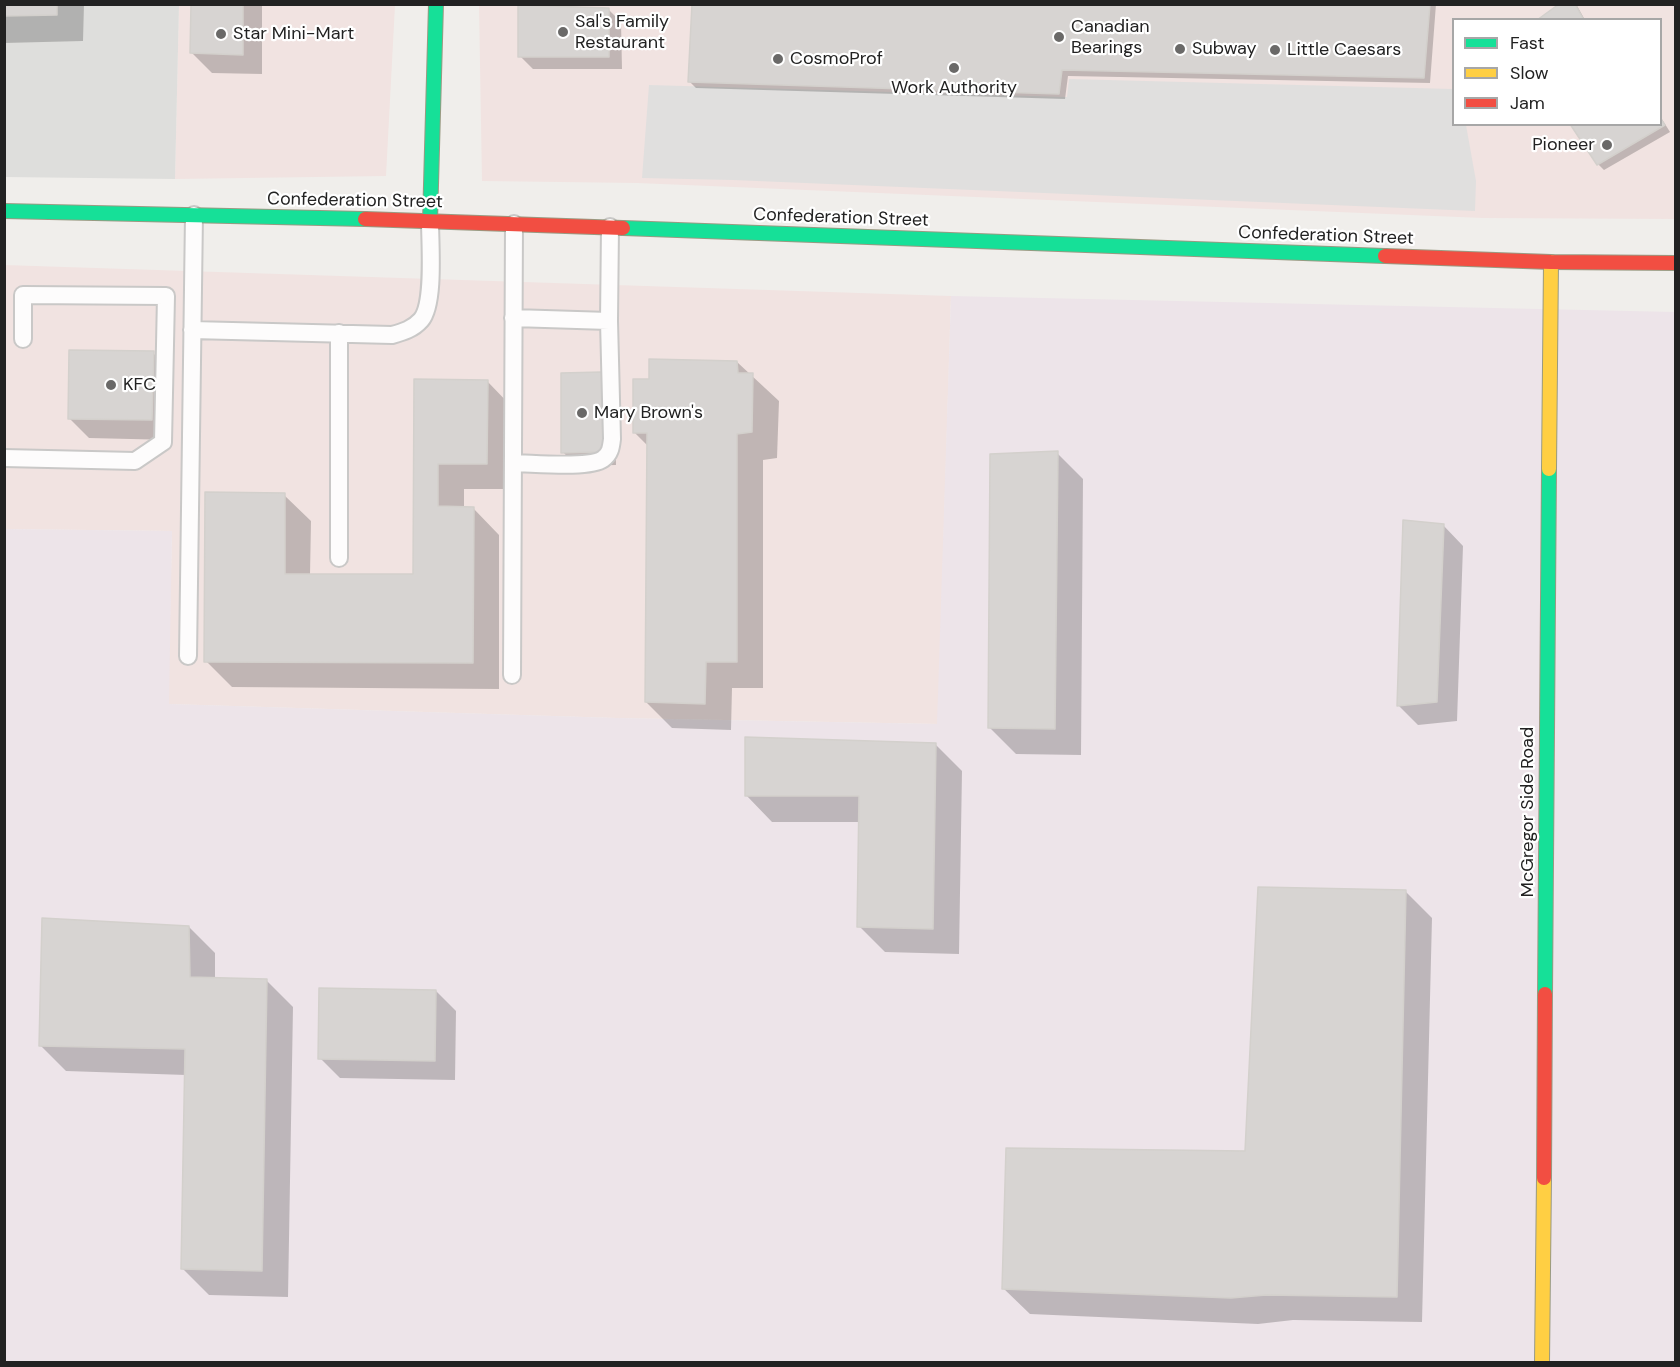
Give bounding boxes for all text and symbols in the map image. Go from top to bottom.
place label: Sal's Family Restaurant [575,11,669,54]
place label: Canadian Bearings [1071,16,1150,58]
legend [1452,18,1662,126]
place label: Star Mini-Mart [233,23,354,45]
marker: Sal's Family Restaurant [556,25,570,39]
marker: Star Mini-Mart [214,27,228,41]
marker: Canadian Bearings [1052,30,1066,44]
text: Fast [1510,31,1545,55]
place label: Subway [1192,38,1257,60]
place label: Little Caesars [1287,39,1401,61]
marker: Subway [1173,42,1187,56]
marker: Little Caesars [1268,43,1282,57]
place label: CosmoProf [790,48,883,70]
marker: CosmoProf [771,52,785,66]
marker: Work Authority [947,61,961,75]
text: Slow [1510,61,1549,85]
place label: Work Authority [891,77,1017,99]
text: Jam [1510,91,1545,115]
place label: Pioneer [1532,134,1595,156]
marker: Pioneer [1600,138,1614,152]
street label: Confederation Street [267,189,443,213]
street label: Confederation Street [753,204,929,232]
street label: Confederation Street [1238,222,1414,250]
place label: KFC [123,374,156,396]
marker: KFC [104,378,118,392]
place label: Mary Brown's [594,402,703,424]
marker: Mary Brown's [575,406,589,420]
street label: McGregor Side Road [1517,727,1539,897]

